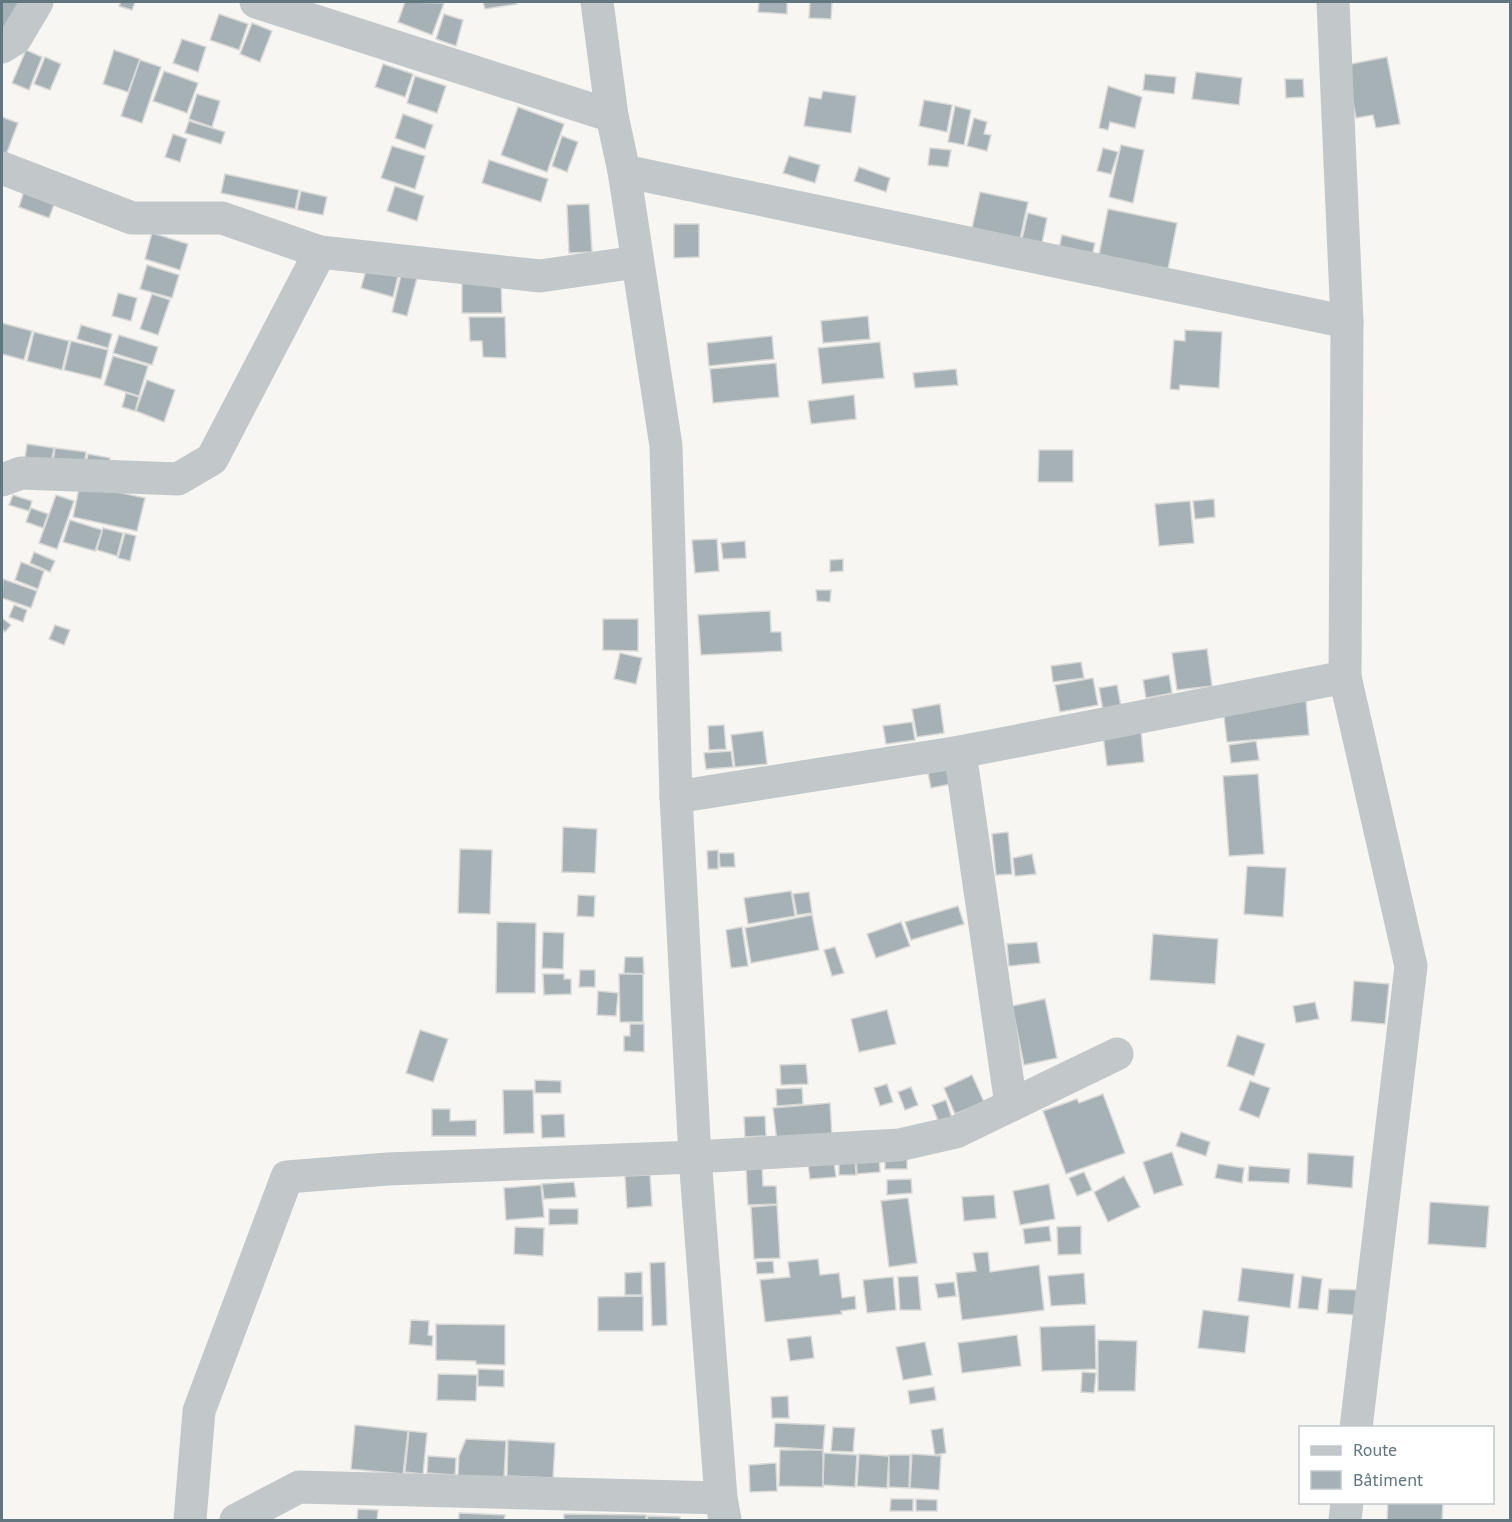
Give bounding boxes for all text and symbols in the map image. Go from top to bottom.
legend [1299,1426,1494,1504]
text: Route [1353,1438,1397,1461]
text: Bâtiment [1353,1468,1423,1491]

